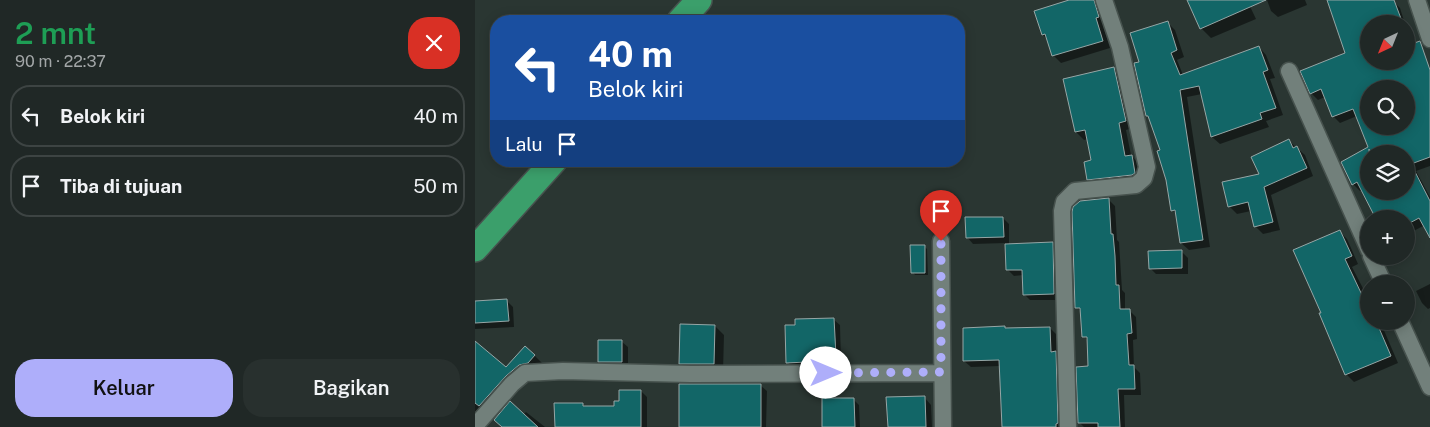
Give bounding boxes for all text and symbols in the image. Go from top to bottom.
text: 2 mnt [15,15,96,51]
north arrow [1360,15,1415,70]
map controls [1360,15,1415,330]
button: close [408,17,460,69]
text: 40 m [588,34,673,75]
icon: left [505,35,570,100]
text: 90 m · 22:37 [15,52,106,71]
text: Belok kiri [588,76,684,102]
button: search [1360,80,1415,135]
icon: left [17,102,45,130]
text: Belok kiri [60,105,145,127]
text: 40 m [413,105,458,127]
icon: arrive [553,130,581,158]
text: Lalu [505,133,543,155]
button: layers [1360,145,1415,200]
icon: arrive [17,172,45,200]
text: Tiba di tujuan [60,175,182,197]
text: 50 m [413,175,458,197]
pin [920,190,962,241]
icon: arrive [927,197,955,225]
button: + [1360,210,1415,265]
button: − [1360,275,1415,330]
position arrow [799,346,851,398]
button: Keluar [15,359,233,417]
button: Bagikan [243,359,460,417]

